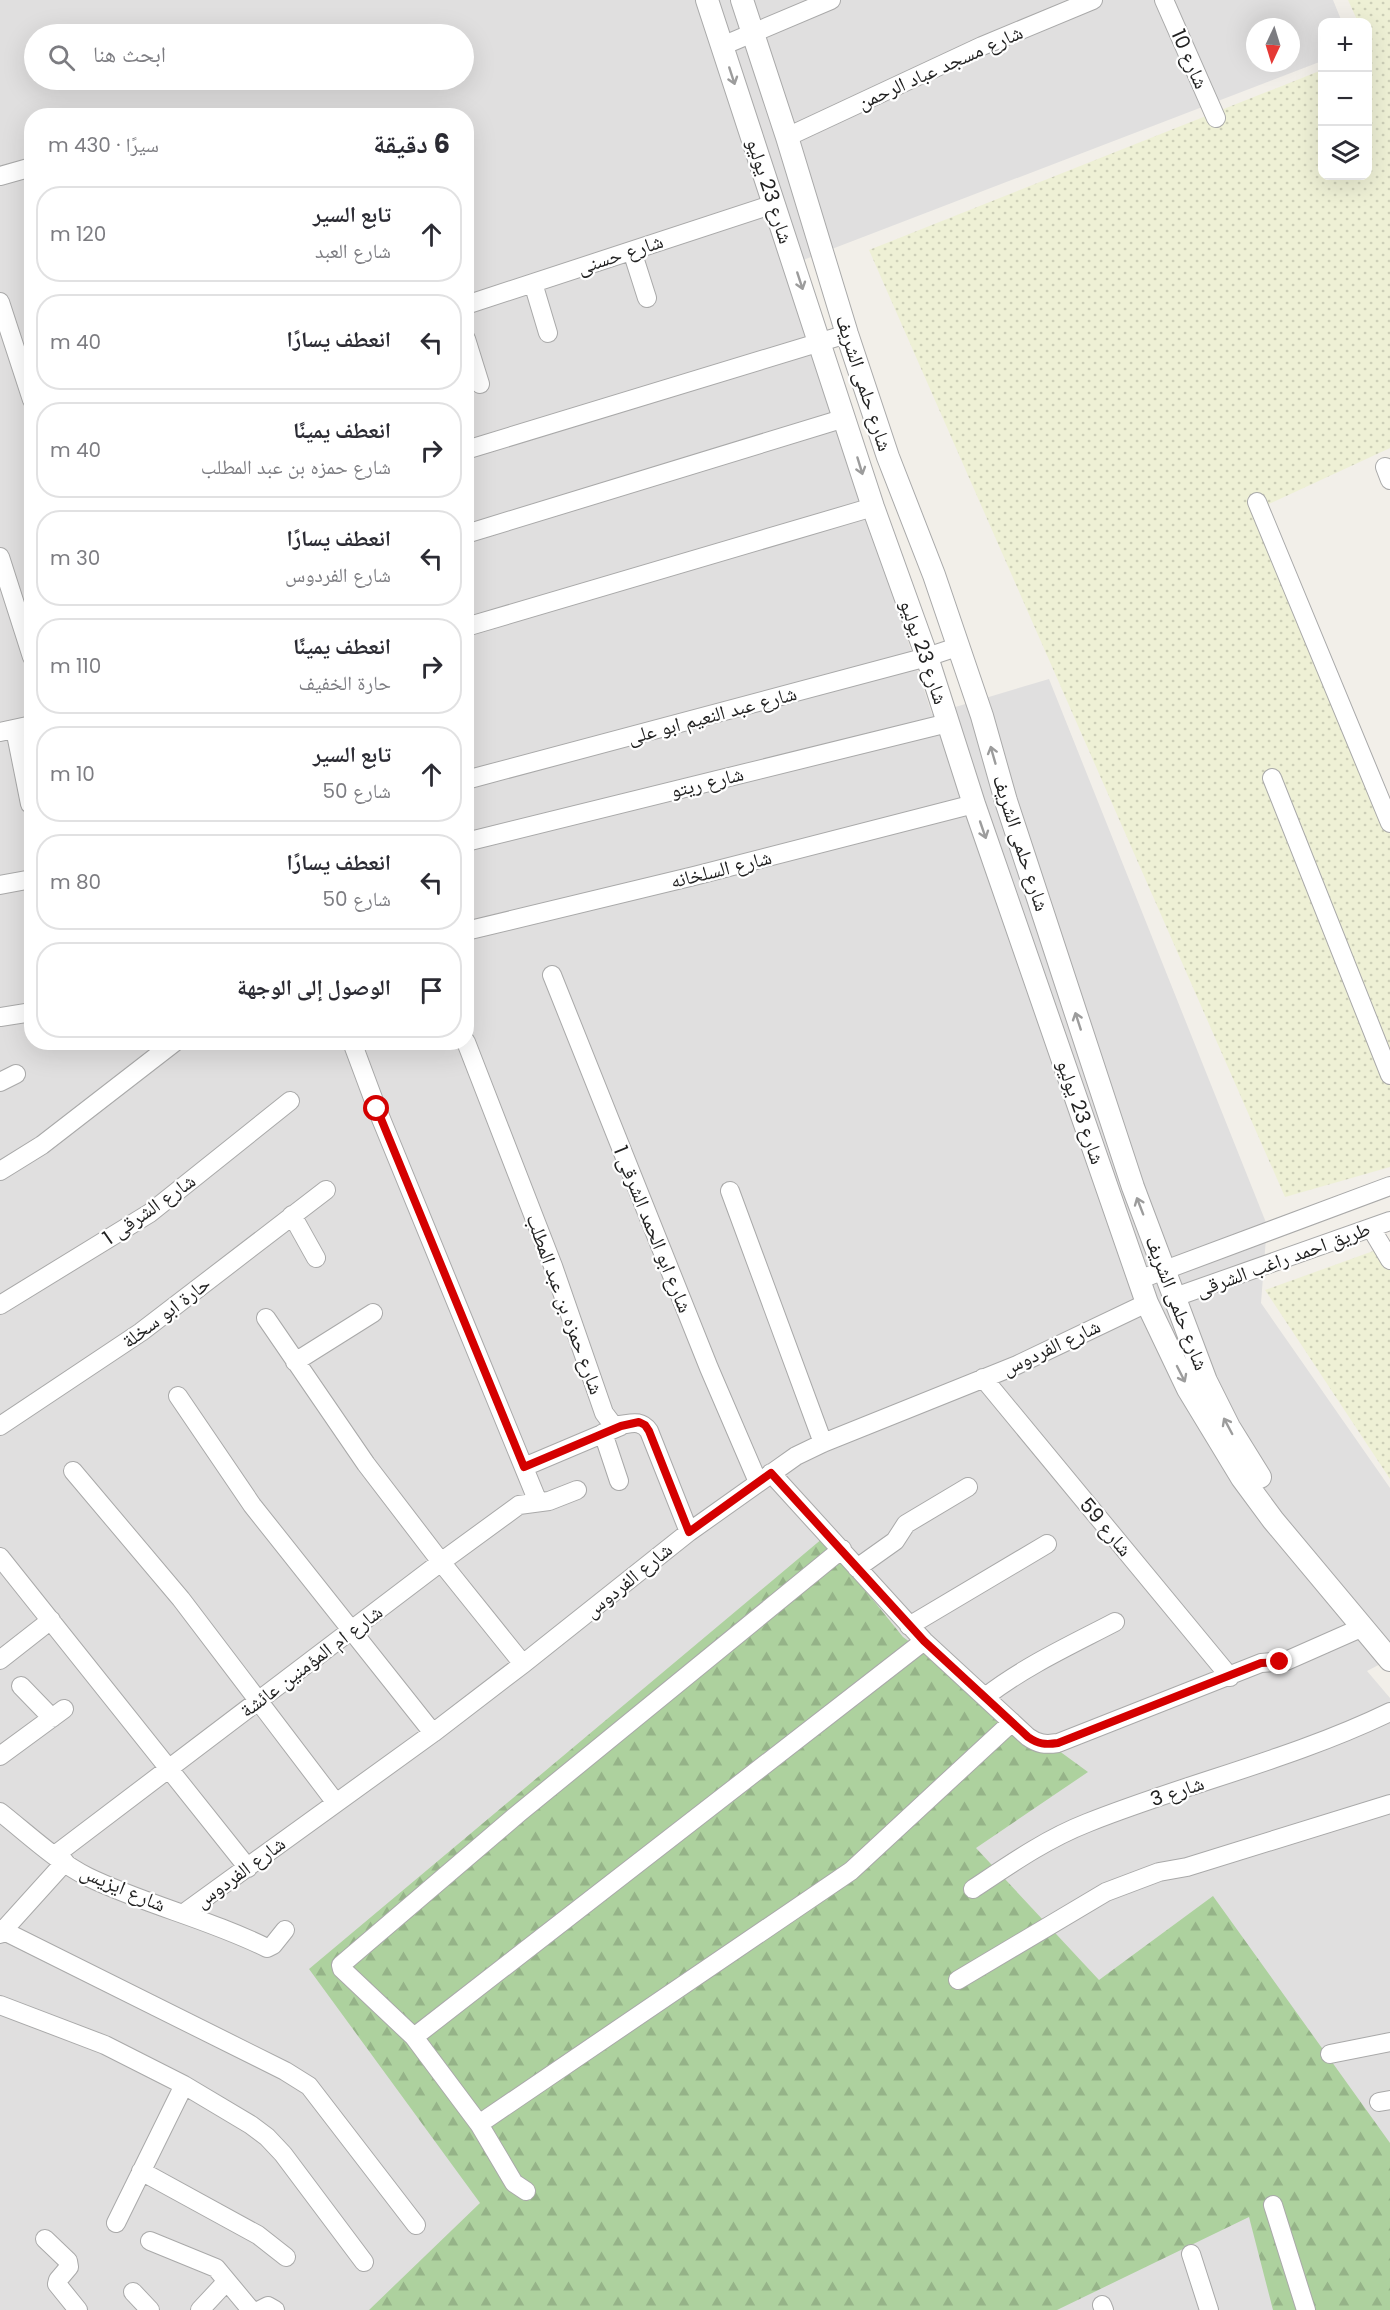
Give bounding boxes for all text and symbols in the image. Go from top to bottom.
street label: شارع مسجد عباد الرحمن [853,18,1027,116]
north arrow [1246,18,1300,72]
map controls [1318,18,1372,180]
button: + [1318,18,1372,72]
search box [24,24,474,90]
street label: شارع 10 [1165,25,1215,93]
text: ابحث هنا [93,39,166,70]
icon: search [45,41,78,74]
one-way arrow [727,66,738,84]
button: − [1318,72,1372,126]
text: 6 دقيقة [373,126,450,162]
button: layers [1318,126,1372,180]
text: سيرًا · 430 m [48,131,159,159]
street label: شارع 23 يوليو [740,135,800,247]
text: تابع السير [313,199,391,230]
icon: ahead [415,218,448,251]
text: 120 m [50,220,106,248]
street label: شارع حسنى [573,227,667,281]
text: شارع العبد [315,237,391,265]
one-way arrow [795,271,806,289]
street label: شارع حلمى الشريف [829,311,899,455]
text: انعطف يسارًا [287,324,391,355]
icon: left [415,326,448,359]
text: 40 m [50,328,101,356]
text: انعطف يمينًا [293,415,391,446]
icon: right [415,434,448,467]
text: 40 m [50,436,101,464]
text: شارع حمزه بن عبد المطلب [201,453,391,481]
one-way arrow [855,456,866,475]
text: انعطف يسارًا [287,523,391,554]
icon: left [415,542,448,575]
text: 30 m [50,544,100,572]
text: شارع الفردوس [285,561,391,589]
street label: شارع 23 يوليو [893,596,955,708]
text: انعطف يمينًا [293,631,391,662]
icon: right [415,650,448,683]
text: 110 m [50,652,101,680]
text: حارة الخفيف [298,669,391,697]
street label: شارع عبد النعيم ابو على [624,679,800,751]
text: تابع السير [313,739,391,770]
one-way arrow [987,746,998,765]
icon: ahead [415,758,448,791]
street label: شارع ريتو [667,759,747,805]
text: 10 m [50,760,95,788]
street label: شارع حلمى الشريف [986,771,1056,915]
text: شارع 50 [323,777,391,805]
one-way arrow [979,820,990,838]
street label: شارع السلخانه [667,843,775,895]
text: انعطف يسارًا [287,847,391,878]
icon: left [415,866,448,899]
text: 80 m [50,868,101,896]
text: شارع 50 [323,885,391,913]
text: الوصول إلى الوجهة [237,972,391,1003]
icon: arrive [415,974,448,1007]
one-way arrow [1072,1012,1083,1031]
street label: شارع 23 يوليو [1050,1056,1112,1168]
route start [363,1095,389,1121]
street label: شارع ابو الحمد الشرقى 1 [607,1141,699,1317]
street label: شارع الشرقى 1 [97,1167,201,1251]
one-way arrow [1134,1197,1145,1216]
street label: شارع حمزه بن عبد المطلب [519,1210,611,1398]
street label: طريق احمد راغب الشرقى [1192,1214,1374,1304]
street label: شارع حلمى الشريف [1139,1232,1215,1374]
street label: حارة ابو سخلة [116,1269,216,1355]
street label: شارع الفردوس [997,1312,1105,1382]
one-way arrow [1176,1365,1187,1383]
one-way arrow [1222,1417,1233,1435]
street label: شارع 59 [1073,1492,1139,1562]
street label: شارع الفردوس [578,1536,678,1624]
street label: شارع ام المؤمنين عائشة [234,1598,388,1724]
route end [1266,1648,1292,1674]
street label: شارع 3 [1146,1769,1208,1813]
street label: شارع الفردوس [189,1829,291,1915]
street label: شارع ايزيس [76,1857,170,1919]

